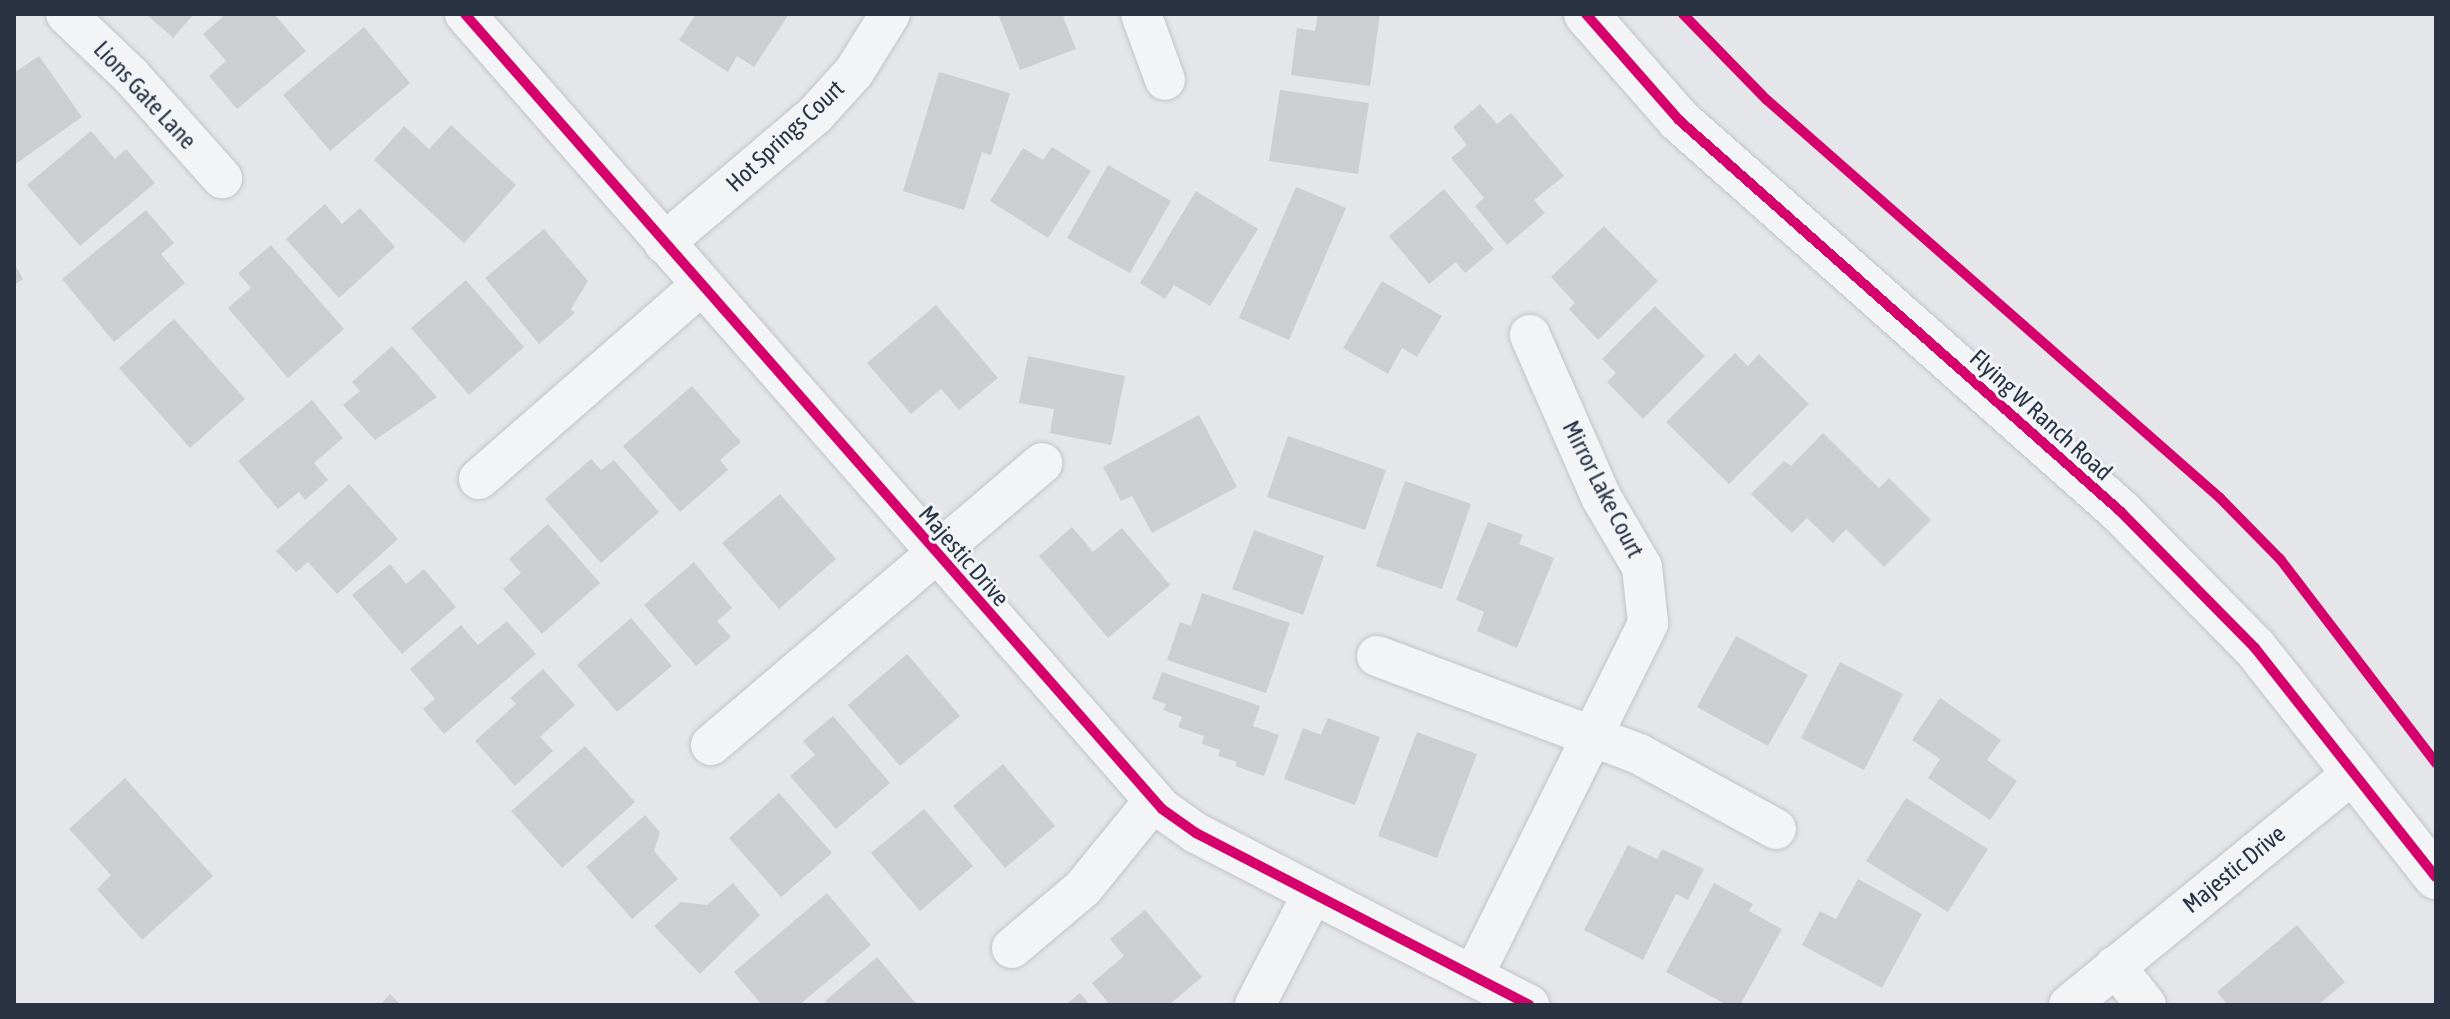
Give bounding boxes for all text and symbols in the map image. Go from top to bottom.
street label: Lions Gate Lane [88,35,202,155]
street label: Hot Springs Court [720,74,850,198]
street label: Flying W Ranch Road [1964,344,2118,486]
street label: Mirror Lake Court [1556,416,1650,562]
street label: Majestic Drive [913,500,1015,612]
street label: Majestic Drive [2177,819,2291,919]

